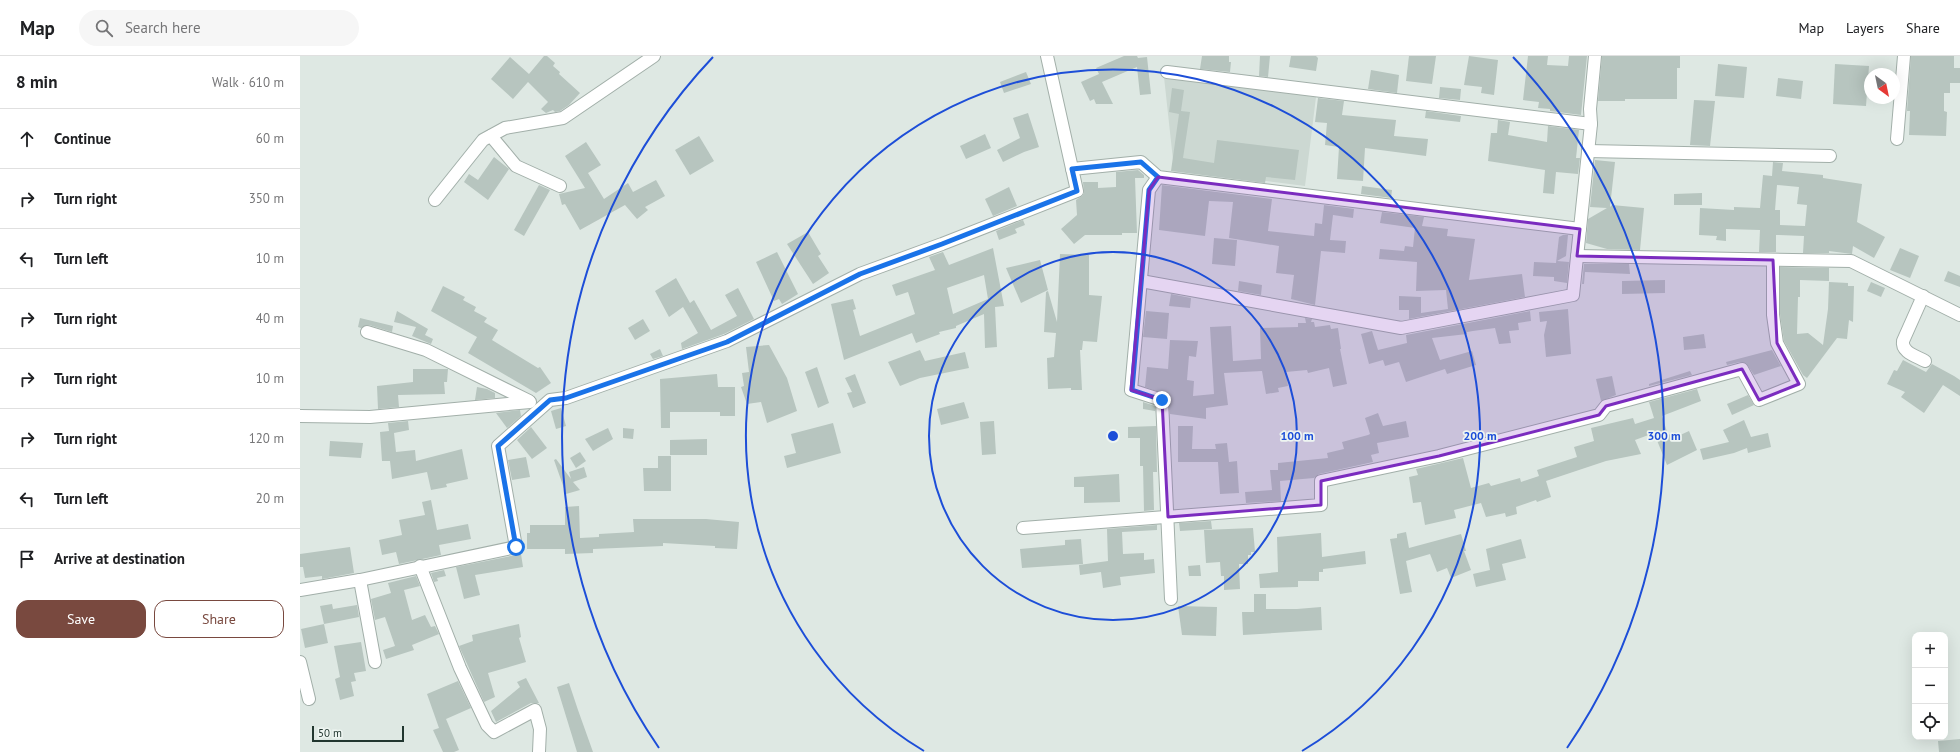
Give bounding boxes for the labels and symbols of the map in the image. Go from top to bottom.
north arrow [1864,68,1900,104]
route end [1153,391,1171,409]
text: 100 m [1280,428,1314,443]
text: 200 m [1463,428,1497,443]
text: 300 m [1647,428,1681,443]
centre of rings [1106,429,1120,443]
route start [507,538,525,556]
scale bar [312,724,404,743]

